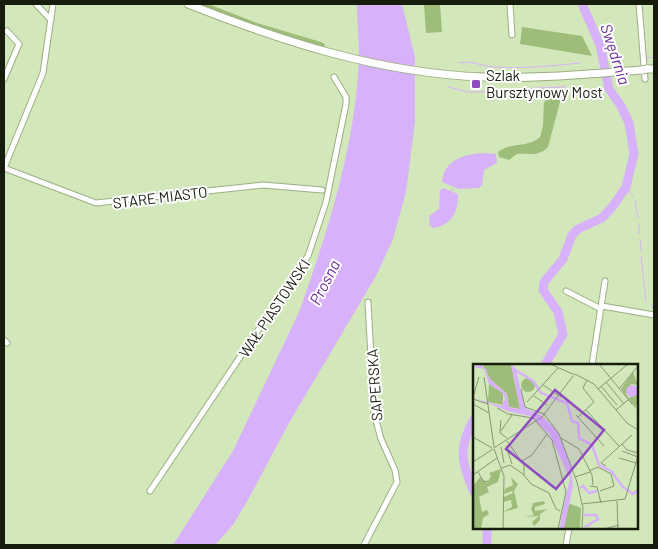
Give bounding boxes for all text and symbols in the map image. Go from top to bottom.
water label: Swędrnia [597,21,635,87]
place label: Szlak Bursztynowy Most [486,66,603,101]
marker: Szlak Bursztynowy Most [470,78,482,90]
street label: STARE MIASTO [112,182,208,212]
street label: WAŁ PIASTOWSKI [235,255,313,361]
water label: Prosna [305,257,343,307]
street label: SAPERSKA [362,348,386,422]
inset map [473,364,638,529]

